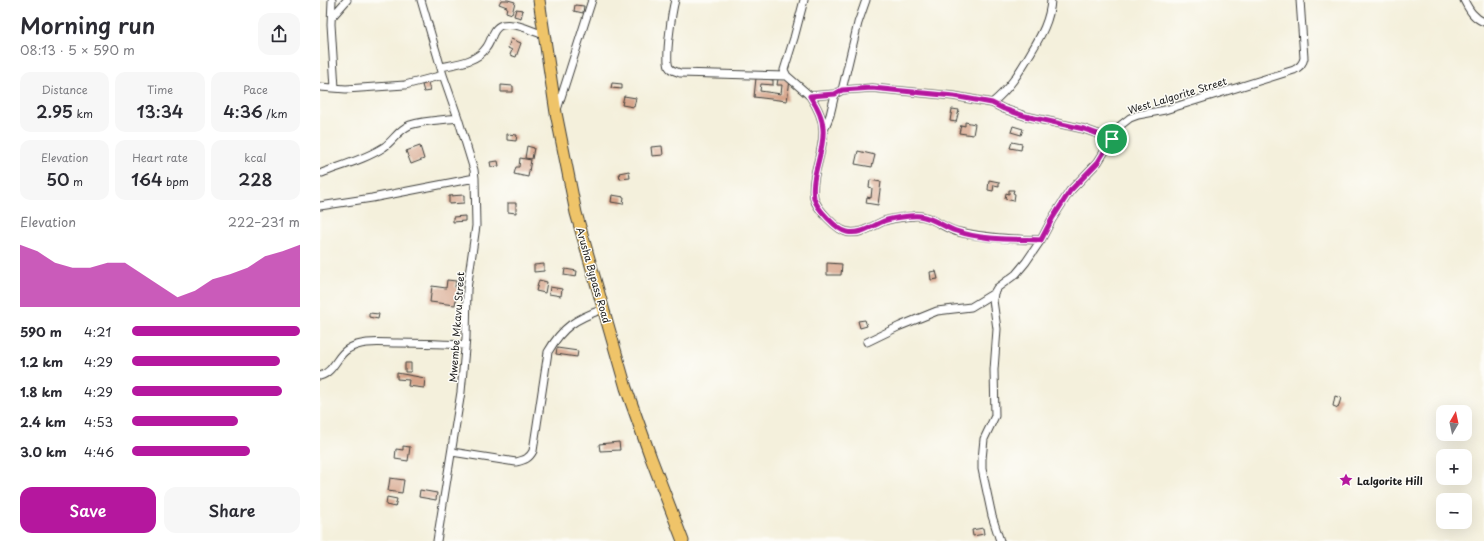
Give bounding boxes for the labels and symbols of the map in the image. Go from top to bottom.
street label: West Lalgorite Street [1126,73,1228,117]
pin [1095,122,1129,156]
street label: Arusha Bypass Road [573,225,615,325]
street label: Mwembe Mkavu Street [445,271,467,383]
north arrow [1436,405,1472,441]
place icon: Lalgorite Hill [1338,472,1354,488]
place label: Lalgorite Hill [1357,473,1423,488]

